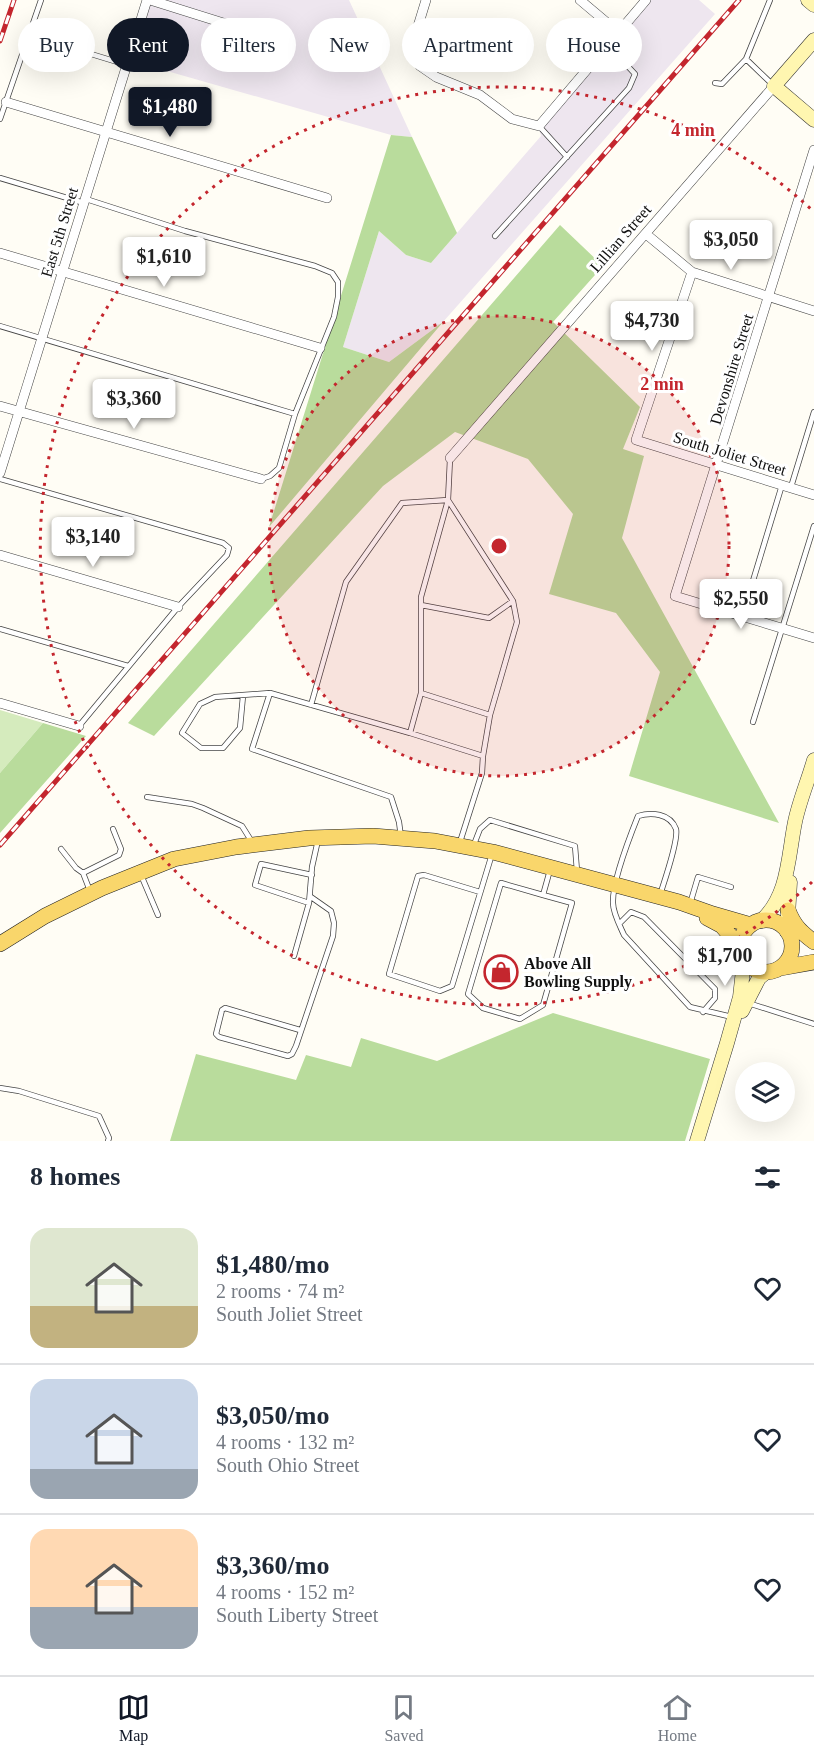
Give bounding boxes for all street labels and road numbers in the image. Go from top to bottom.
street label: East 5th Street [38,185,81,279]
street label: Lillian Street [586,201,655,276]
street label: Devonshire Street [707,311,757,427]
street label: South Joliet Street [671,428,789,479]

